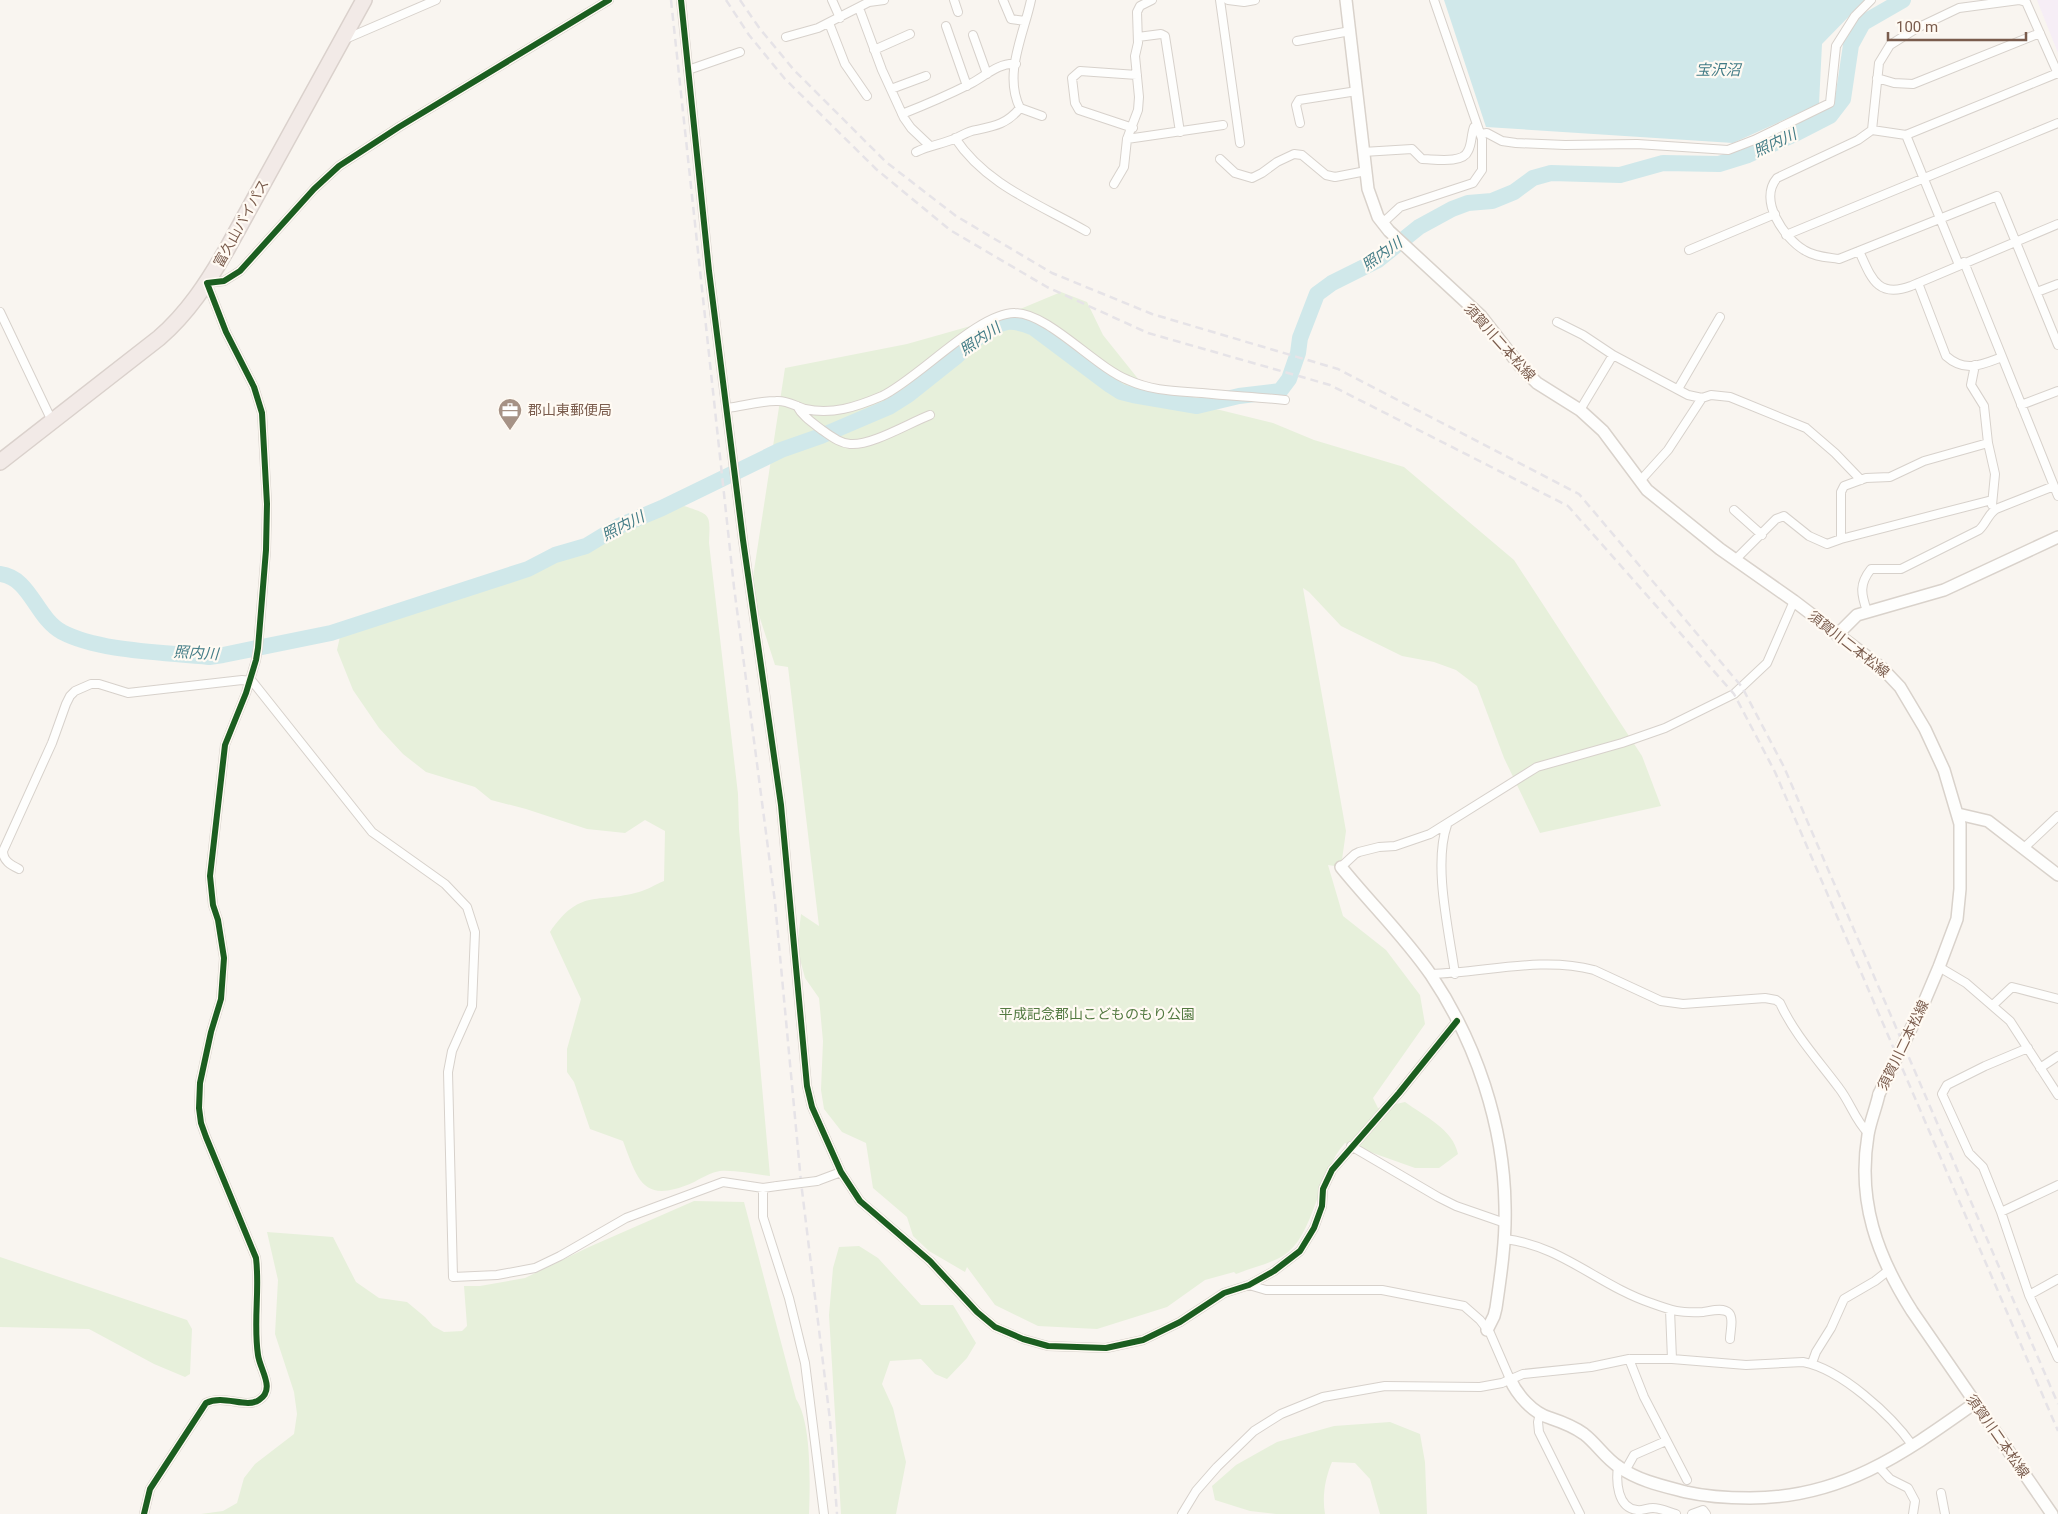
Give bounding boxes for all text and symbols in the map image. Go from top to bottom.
scale bar [1888,10,2026,42]
text: 100 m [1896,18,1938,36]
water label: 宝沢沼 [1695,61,1742,79]
water label: 照内川 [1751,124,1801,161]
street label: 富久山バイパス [210,176,272,270]
water label: 照内川 [1358,233,1407,274]
street label: 須賀川二本松線 [1461,300,1539,384]
water label: 照内川 [956,318,1005,359]
office icon: 郡山東郵便局 [497,397,523,431]
place label: 郡山東郵便局 [528,402,612,418]
water label: 照内川 [599,507,649,544]
street label: 須賀川二本松線 [1805,608,1893,680]
water label: 照内川 [173,643,221,663]
street label: 須賀川二本松線 [1874,997,1932,1093]
park label: 平成記念郡山こどものもり公園 [999,1006,1195,1022]
street label: 須賀川二本松線 [1963,1391,2033,1481]

